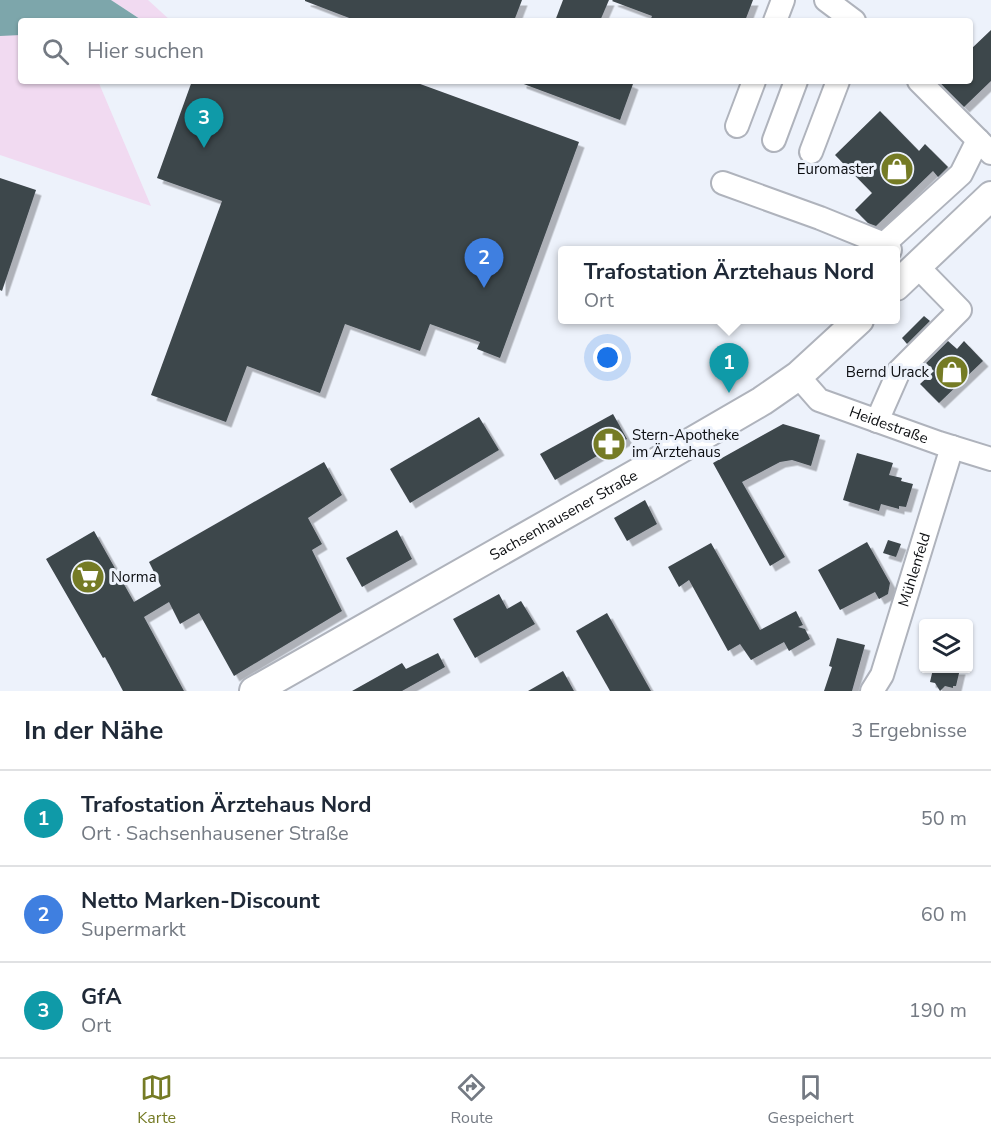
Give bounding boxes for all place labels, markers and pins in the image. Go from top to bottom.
pin: 3 [184,98,224,148]
shop icon: Euromaster [879,151,915,187]
place label: Euromaster [797,159,875,179]
pin: 2 [464,238,504,288]
pin: 1 [710,344,748,393]
shop icon: Bernd Urack [934,354,970,390]
place label: Bernd Urack [846,362,929,382]
place label: Stern-Apotheke im Ärztehaus [632,425,739,462]
pharmacy icon: Stern-Apotheke im Ärztehaus [591,426,627,462]
supermarket icon: Norma [70,559,106,595]
place label: Norma [111,567,157,587]

